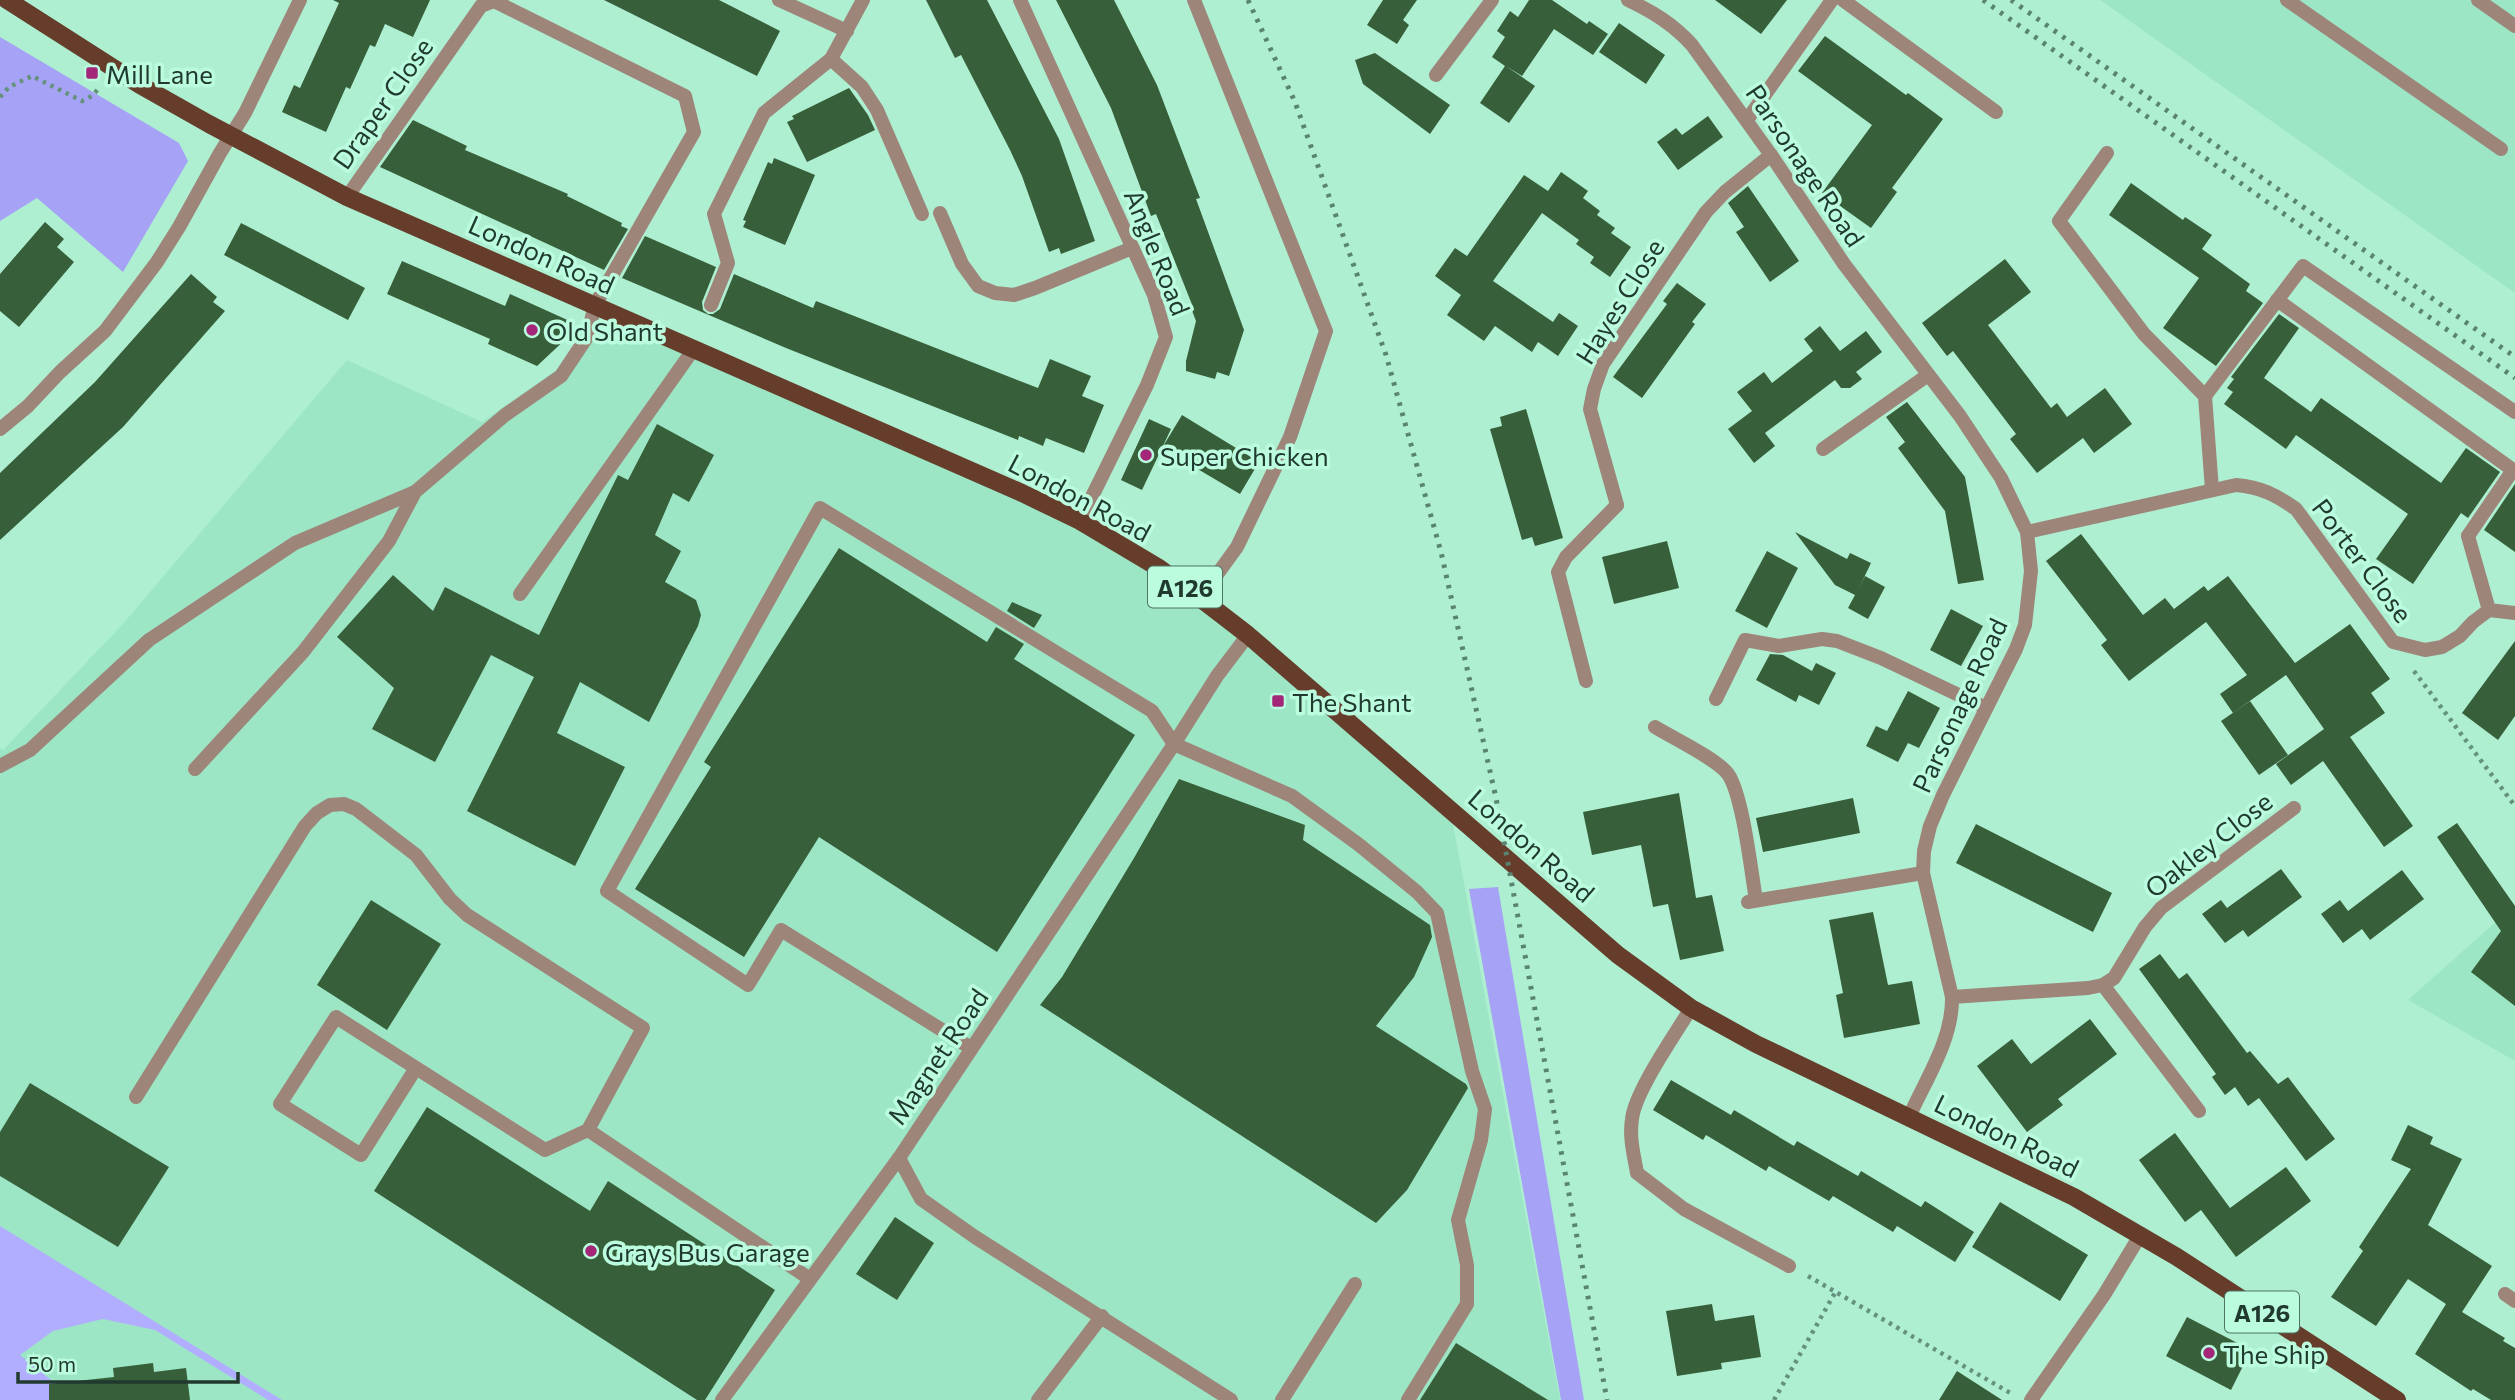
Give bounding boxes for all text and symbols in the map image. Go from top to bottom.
street label: Draper Close [326,32,438,174]
place label: Mill Lane [106,58,213,89]
marker: Mill Lane [84,65,100,81]
street label: Parsonage Road [1740,78,1872,252]
street label: Angle Road [1119,185,1197,319]
street label: London Road [464,208,620,300]
street label: Hayes Close [1568,233,1670,369]
place label: Old Shant [546,315,663,346]
marker: Old Shant [524,322,540,338]
place label: Super Chicken [1160,440,1329,471]
street label: London Road [1004,447,1156,547]
marker: Super Chicken [1138,447,1154,463]
street label: Porter Close [2307,492,2419,628]
road number: A126 [1148,566,1222,608]
street label: Parsonage Road [1905,613,2013,797]
place label: The Shant [1292,686,1412,717]
marker: The Shant [1270,693,1286,709]
street label: London Road [1463,782,1601,908]
street label: Oakley Close [2138,785,2278,903]
street label: Magnet Road [880,982,994,1130]
street label: London Road [1930,1087,2084,1183]
place label: Grays Bus Garage [605,1236,810,1267]
marker: Grays Bus Garage [583,1243,599,1259]
road number: A126 [2225,1292,2299,1332]
place label: The Ship [2223,1338,2325,1369]
scale bar [18,1340,238,1384]
marker: The Ship [2201,1345,2217,1361]
text: 50 m [28,1351,76,1376]

